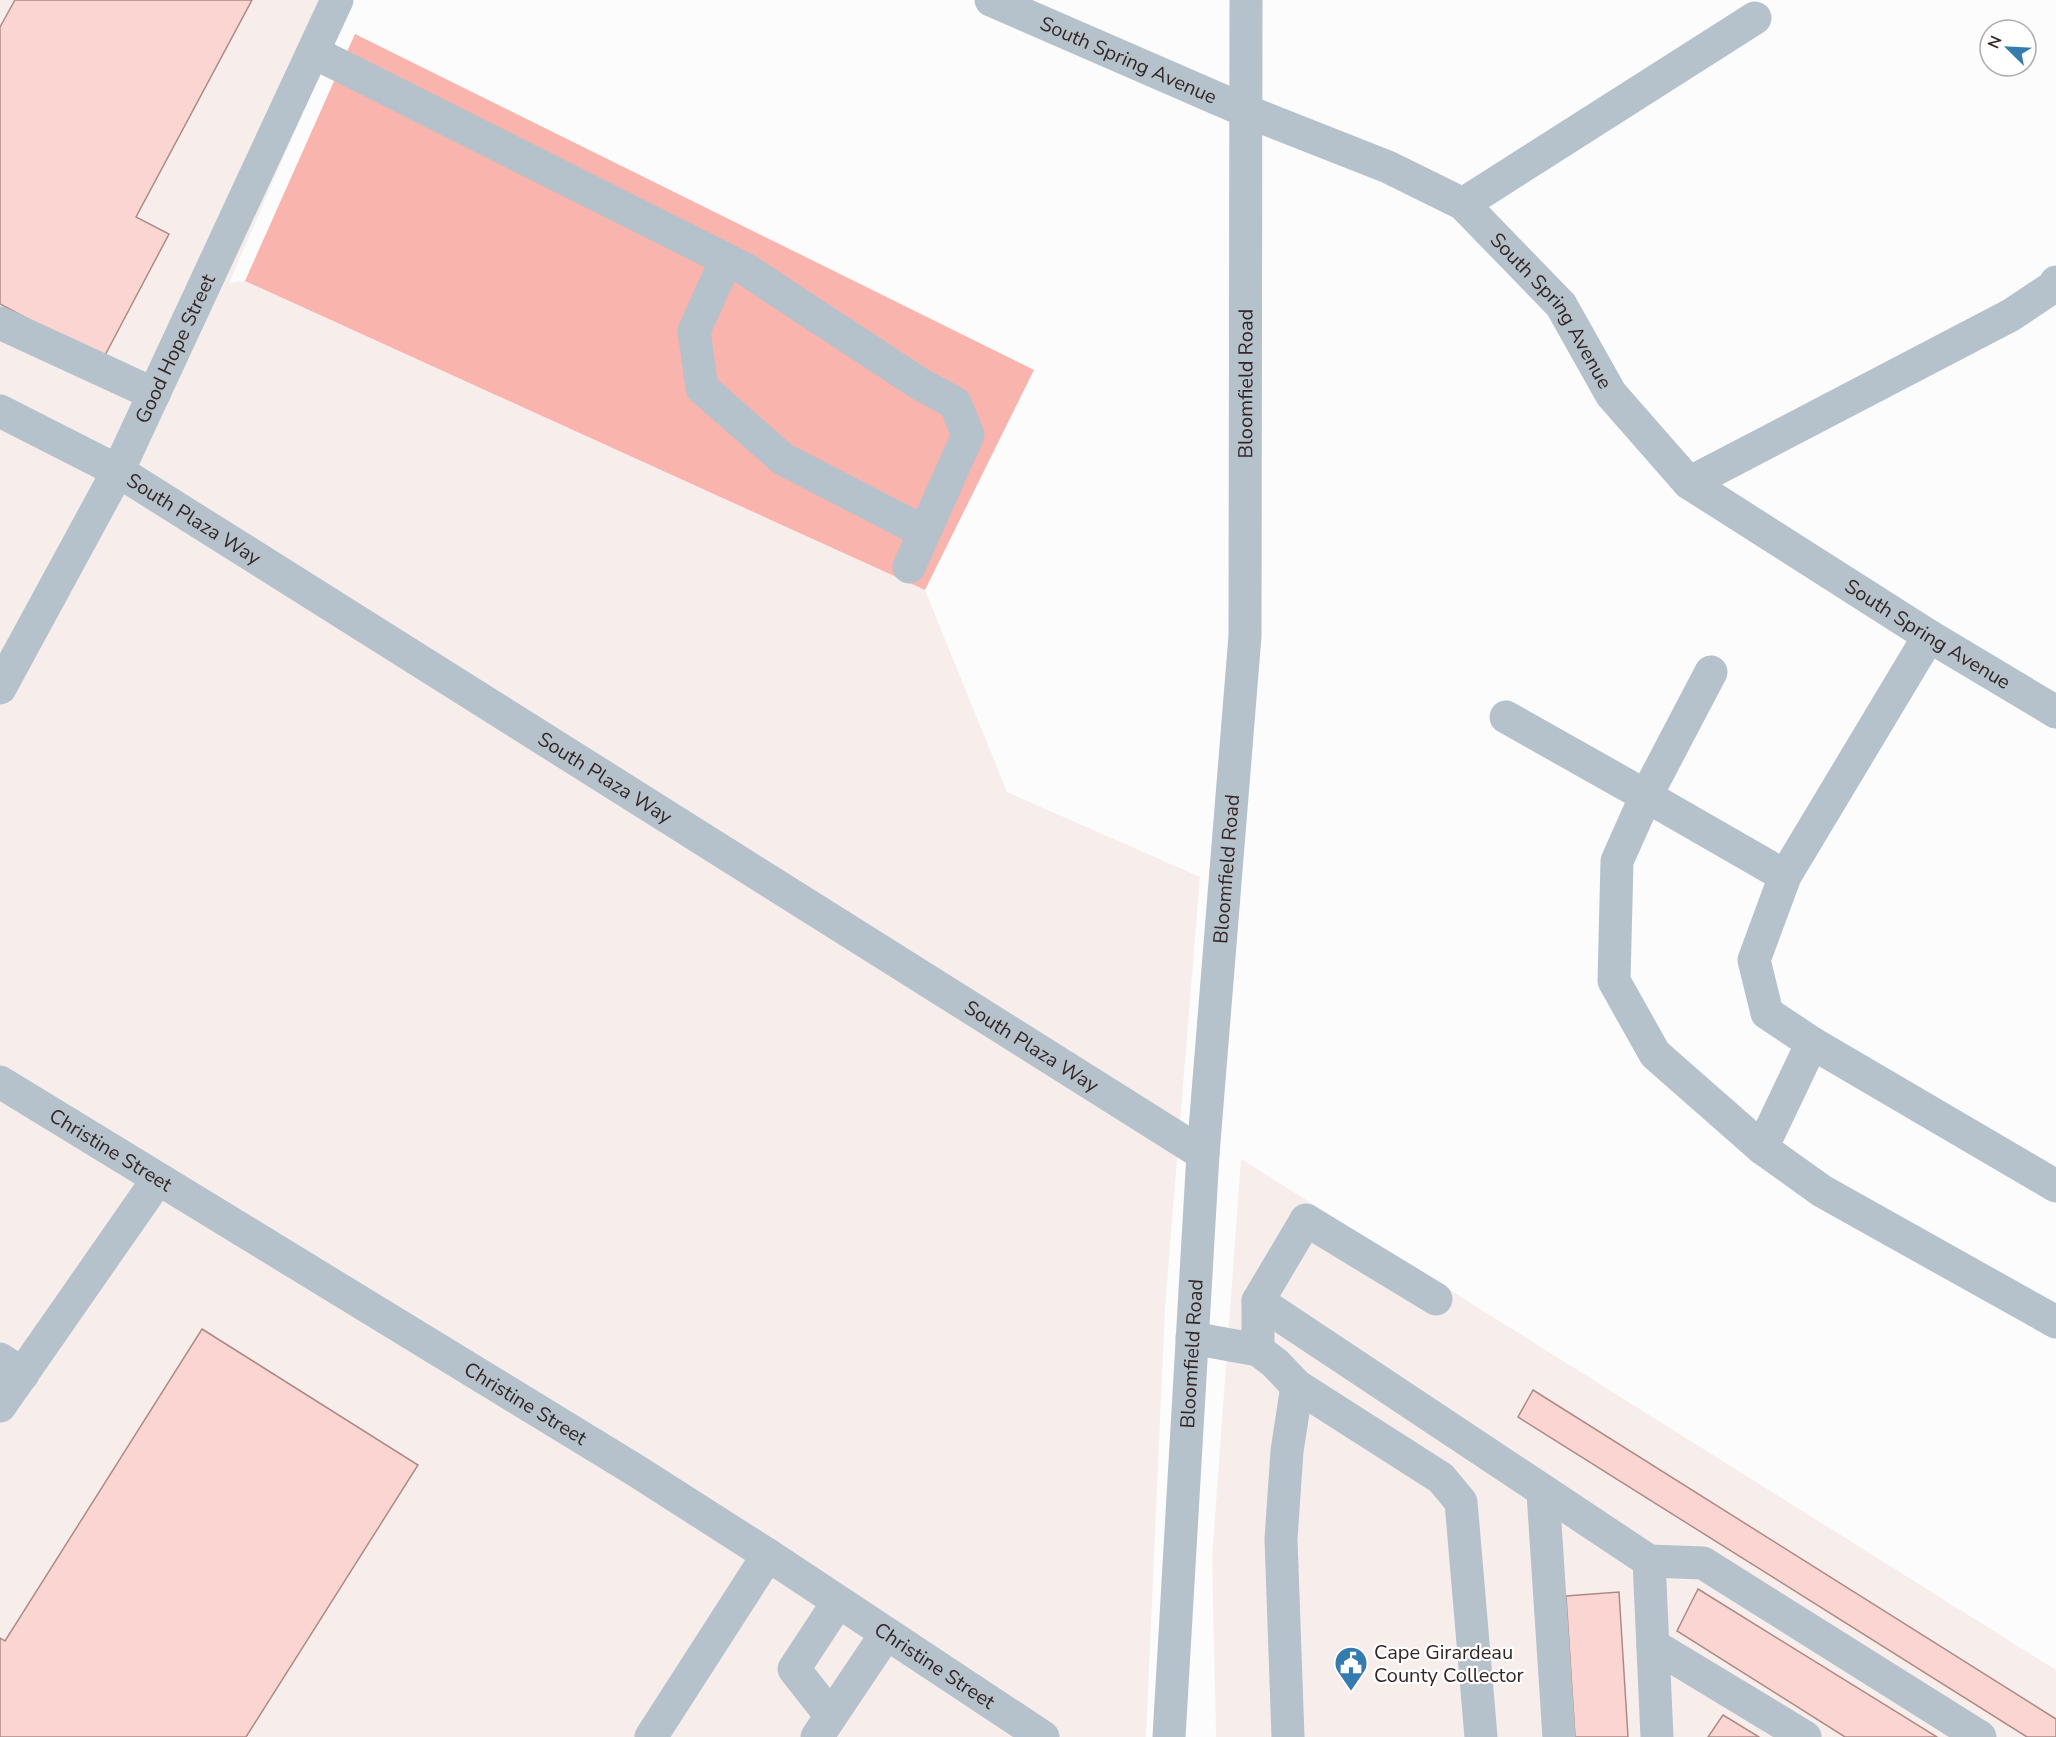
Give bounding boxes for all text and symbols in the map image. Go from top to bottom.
street label: South Spring Avenue [1036,10,1221,110]
north arrow [1978,18,2038,78]
text: N [1983,32,2008,52]
street label: South Spring Avenue [1484,226,1619,394]
street label: Good Hope Street [129,269,222,428]
street label: Bloomfield Road [1232,309,1259,459]
street label: South Plaza Way [122,466,267,572]
street label: South Spring Avenue [1840,572,2016,695]
street label: South Plaza Way [533,725,678,830]
street label: Bloomfield Road [1207,793,1246,945]
street label: South Plaza Way [959,994,1105,1099]
street label: Christine Street [44,1102,178,1198]
street label: Bloomfield Road [1174,1278,1209,1429]
street label: Christine Street [459,1355,593,1452]
street label: Christine Street [869,1616,1001,1716]
place label: Cape Girardeau County Collector [1374,1639,1524,1689]
public building icon: Cape Girardeau County Collector [1333,1645,1369,1692]

